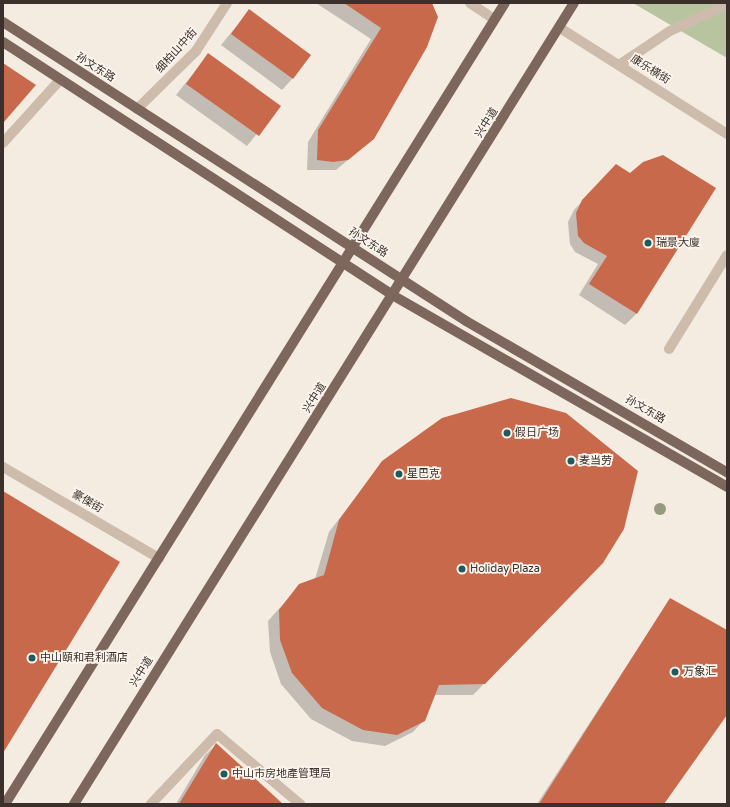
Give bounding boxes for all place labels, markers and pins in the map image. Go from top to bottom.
place label: 瑞景大廈 [656,236,700,250]
marker: 瑞景大廈 [643,238,653,248]
place label: 假日广场 [515,426,559,440]
marker: 假日广场 [502,428,512,438]
place label: 麦当劳 [579,454,612,468]
marker: 麦当劳 [566,456,576,466]
place label: 星巴克 [407,467,440,481]
marker: 星巴克 [394,469,404,479]
place label: Holiday Plaza [470,562,540,576]
marker: Holiday Plaza [457,564,467,574]
place label: 中山頤和君利酒店 [40,651,128,665]
marker: 中山頤和君利酒店 [27,653,37,663]
place label: 万象汇 [683,665,716,679]
marker: 万象汇 [670,667,680,677]
place label: 中山市房地產管理局 [232,767,331,781]
marker: 中山市房地產管理局 [219,769,229,779]

